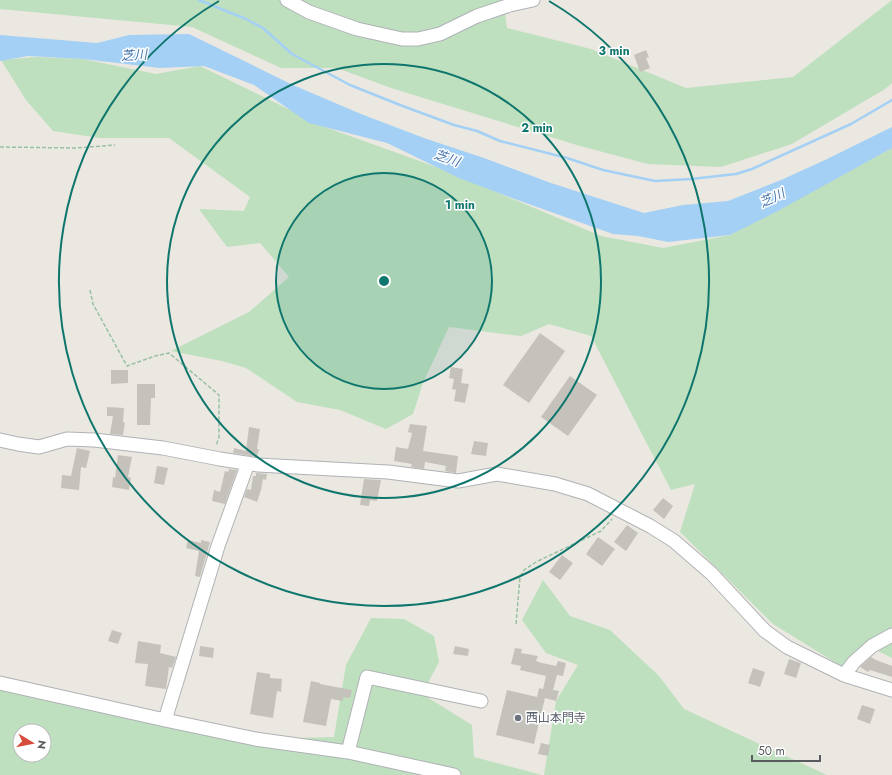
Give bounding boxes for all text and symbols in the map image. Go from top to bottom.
text: 3 min [598,42,630,60]
water label: 芝川 [121,45,149,65]
text: 2 min [521,119,553,137]
water label: 芝川 [432,145,464,172]
water label: 芝川 [756,183,790,212]
text: 1 min [445,196,475,214]
centre of rings [377,274,391,288]
place label: 西山本門寺 [526,709,586,727]
marker: 西山本門寺 [513,713,523,723]
north arrow [12,723,52,763]
scale bar [752,737,820,763]
text: N [33,739,50,750]
text: 50 m [758,742,785,760]

